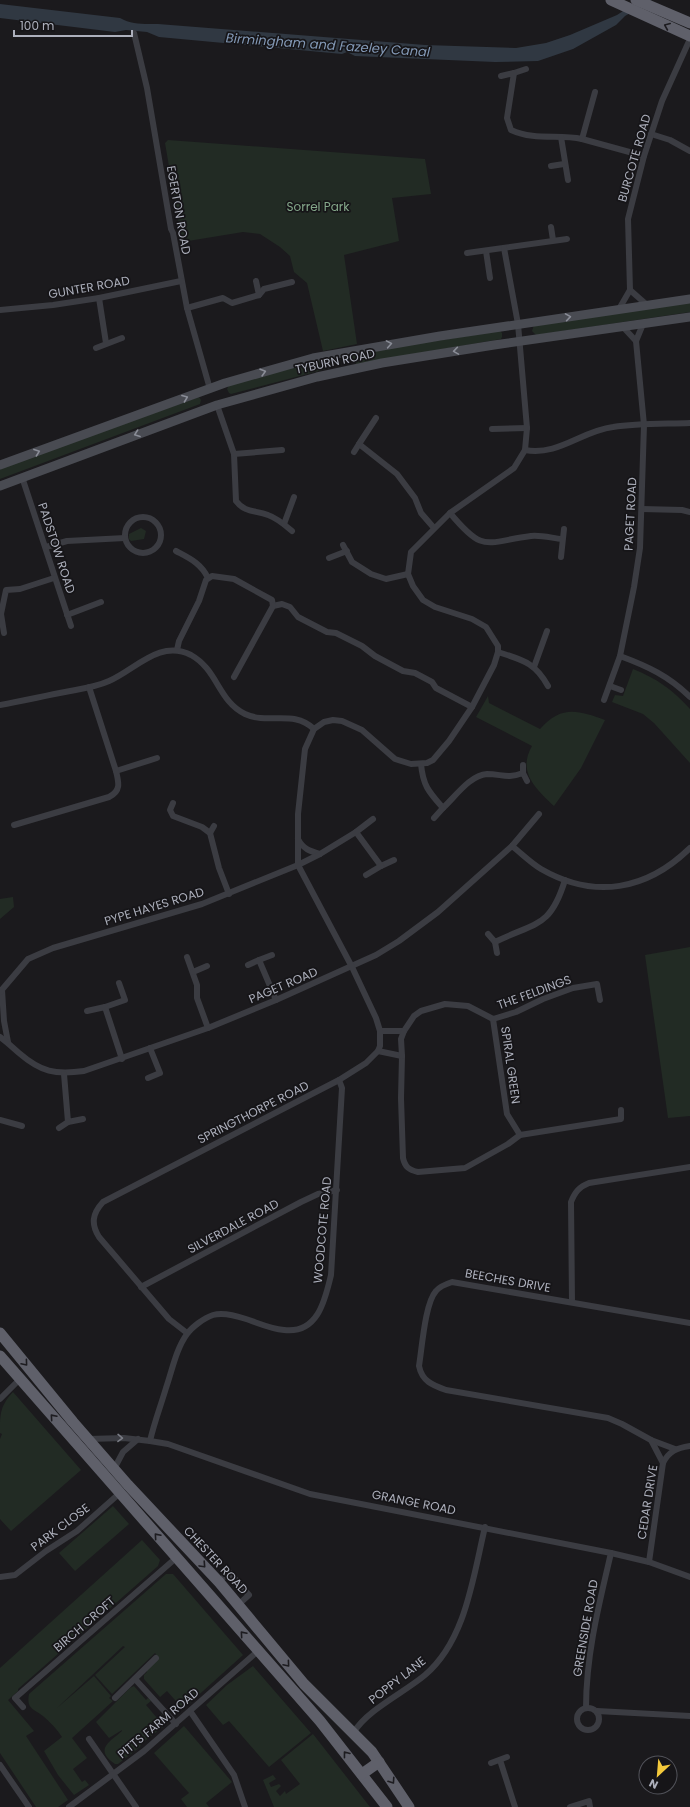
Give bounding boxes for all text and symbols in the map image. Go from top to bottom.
scale bar [14,12,132,38]
text: 100 m [20,17,54,34]
one-way arrow [664,23,672,31]
water label: Birmingham and Fazeley Canal [225,28,432,62]
street label: BURCOTE ROAD [613,112,655,204]
street label: EGERTON ROAD [163,164,195,256]
park label: Sorrel Park [287,198,350,215]
street label: GUNTER ROAD [47,271,131,303]
one-way arrow [565,313,571,321]
one-way arrow [386,340,393,349]
street label: TYBURN ROAD [294,344,376,378]
one-way arrow [453,346,459,355]
one-way arrow [259,368,266,377]
one-way arrow [181,394,188,402]
one-way arrow [134,430,141,438]
one-way arrow [33,449,40,457]
street label: PAGET ROAD [620,477,640,551]
street label: PADSTOW ROAD [34,500,80,596]
street label: PYPE HAYES ROAD [102,883,206,929]
street label: PAGET ROAD [246,963,320,1007]
street label: THE FELDINGS [495,971,573,1013]
street label: SPIRAL GREEN [497,1025,525,1105]
street label: SPRINGTHORPE ROAD [194,1076,312,1148]
street label: WOODCOTE ROAD [309,1176,335,1284]
street label: SILVERDALE ROAD [184,1195,282,1257]
street label: BEECHES DRIVE [464,1264,552,1296]
one-way arrow [20,1359,27,1366]
one-way arrow [51,1415,58,1422]
one-way arrow [117,1434,123,1442]
street label: CEDAR DRIVE [633,1463,661,1541]
street label: GRANGE ROAD [371,1486,457,1518]
street label: PARK CLOSE [27,1499,93,1555]
street label: CHESTER ROAD [180,1522,252,1598]
one-way arrow [155,1534,162,1541]
one-way arrow [198,1560,206,1568]
street label: GREENSIDE ROAD [568,1578,602,1678]
street label: BIRCH CROFT [49,1592,119,1656]
one-way arrow [240,1631,248,1639]
street label: POPPY LANE [365,1652,429,1708]
one-way arrow [283,1659,290,1666]
street label: PITTS FARM ROAD [114,1684,202,1762]
one-way arrow [343,1751,350,1758]
north arrow [638,1755,678,1795]
text: N [646,1775,661,1793]
one-way arrow [387,1777,394,1784]

